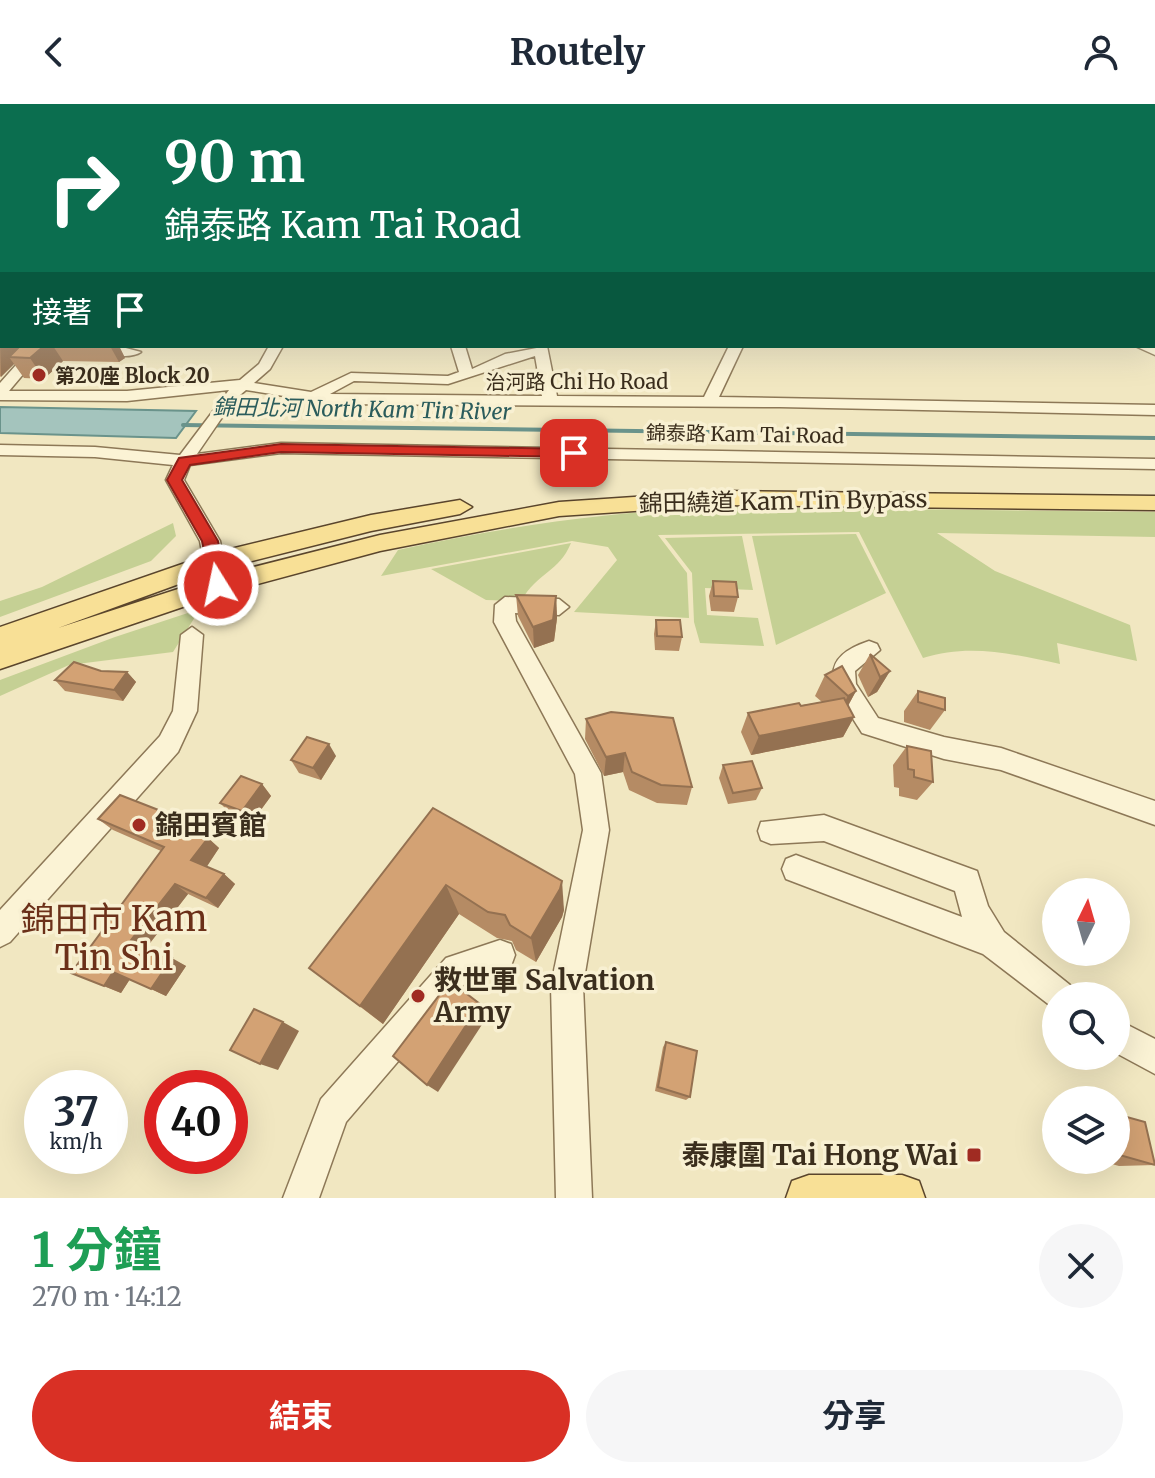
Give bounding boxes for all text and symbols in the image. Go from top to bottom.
icon: back [32,30,76,74]
text: Routely [510,30,645,75]
icon: person [1079,30,1123,74]
text: 90 m [164,127,305,197]
icon: right [32,136,136,240]
text: 錦泰路 Kam Tai Road [164,203,521,248]
icon: arrive [108,288,152,332]
text: 接著 [32,293,92,331]
place label: 第20座 Block 20 [55,363,210,388]
marker: 第20座 Block 20 [30,366,48,384]
street label: 治河路 Chi Ho Road [486,369,668,394]
water label: 錦田北河 North Kam Tin River [212,392,513,426]
pin [540,419,608,487]
street label: 錦泰路 Kam Tai Road [646,420,844,448]
icon: arrive [552,431,596,475]
street label: 錦田繞道 Kam Tin Bypass [638,483,928,519]
position arrow [176,543,260,627]
place label: 錦田賓館 [155,807,267,843]
marker: 錦田賓館 [130,816,148,834]
north arrow [1042,878,1130,966]
map controls [1042,878,1130,1174]
district label: 錦田市 Kam Tin Shi [21,898,207,979]
place label: 救世軍 Salvation Army [433,962,655,1030]
button: search [1042,982,1130,1070]
marker: 救世軍 Salvation Army [409,987,427,1005]
speed limit sign: 40 [144,1070,248,1174]
button: layers [1042,1086,1130,1174]
text: 37 [53,1087,99,1137]
text: km/h [50,1129,102,1154]
place label: 泰康圍 Tai Hong Wai [681,1137,958,1173]
marker: 泰康圍 Tai Hong Wai [965,1146,983,1164]
text: 1 分鐘 [32,1220,162,1280]
button: close [1039,1224,1123,1308]
text: 270 m · 14:12 [32,1280,182,1313]
button: 結束 [32,1370,570,1462]
button: 分享 [586,1370,1123,1462]

